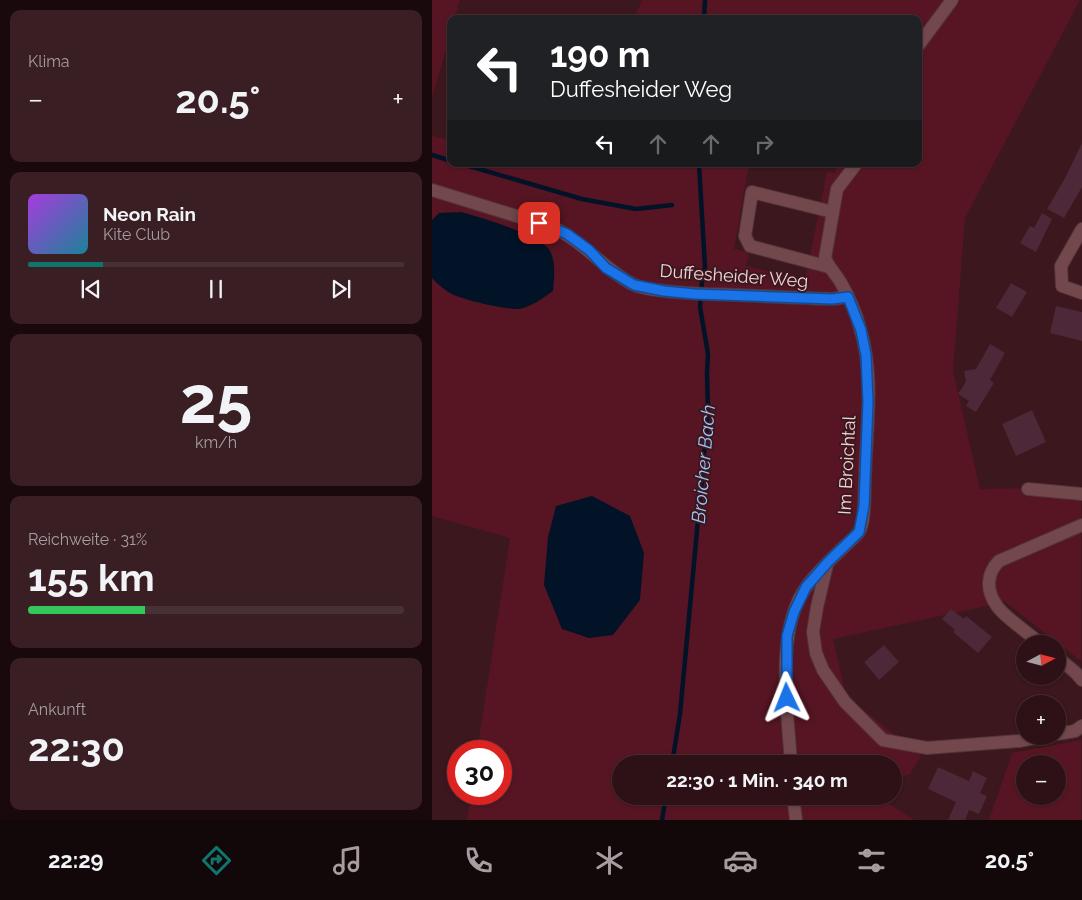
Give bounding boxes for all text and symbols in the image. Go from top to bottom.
text: 190 m [550,34,650,75]
icon: left [467,35,532,100]
text: Klima [28,52,70,71]
text: Duffesheider Weg [550,76,732,102]
text: 20.5° [175,77,260,122]
text: − [28,83,43,116]
text: + [392,83,404,116]
icon: left [591,130,619,158]
icon: ahead [644,130,672,158]
icon: ahead [697,130,725,158]
icon: right [750,130,778,158]
pin [518,202,560,244]
text: Neon Rain [103,203,196,225]
icon: arrive [525,209,553,237]
text: Kite Club [103,225,170,244]
street label: Duffesheider Weg [659,260,809,291]
icon: previous [77,275,105,303]
icon: pause [202,275,230,303]
icon: next [327,275,355,303]
text: 25 [180,362,252,438]
water label: Broicher Bach [687,404,719,524]
street label: Im Broichtal [833,415,860,515]
text: km/h [195,433,237,452]
text: Reichweite · 31% [28,530,147,549]
text: 155 km [28,555,155,600]
north arrow [1016,635,1066,685]
map controls [1016,635,1066,805]
position arrow [760,671,812,723]
button: + [1016,695,1066,745]
text: Ankunft [28,700,86,719]
text: 22:30 [28,725,125,770]
speed limit sign: 30 [447,740,512,805]
button: − [1016,755,1066,805]
text: 22:30 · 1 Min. · 340 m [666,769,848,791]
icon: directions [199,843,234,878]
icon: music [330,843,365,878]
icon: phone [461,843,496,878]
icon: climate [592,843,627,878]
icon: car [723,843,758,878]
icon: filters [854,843,889,878]
text: 22:29 [48,847,104,873]
text: 20.5° [985,847,1034,873]

